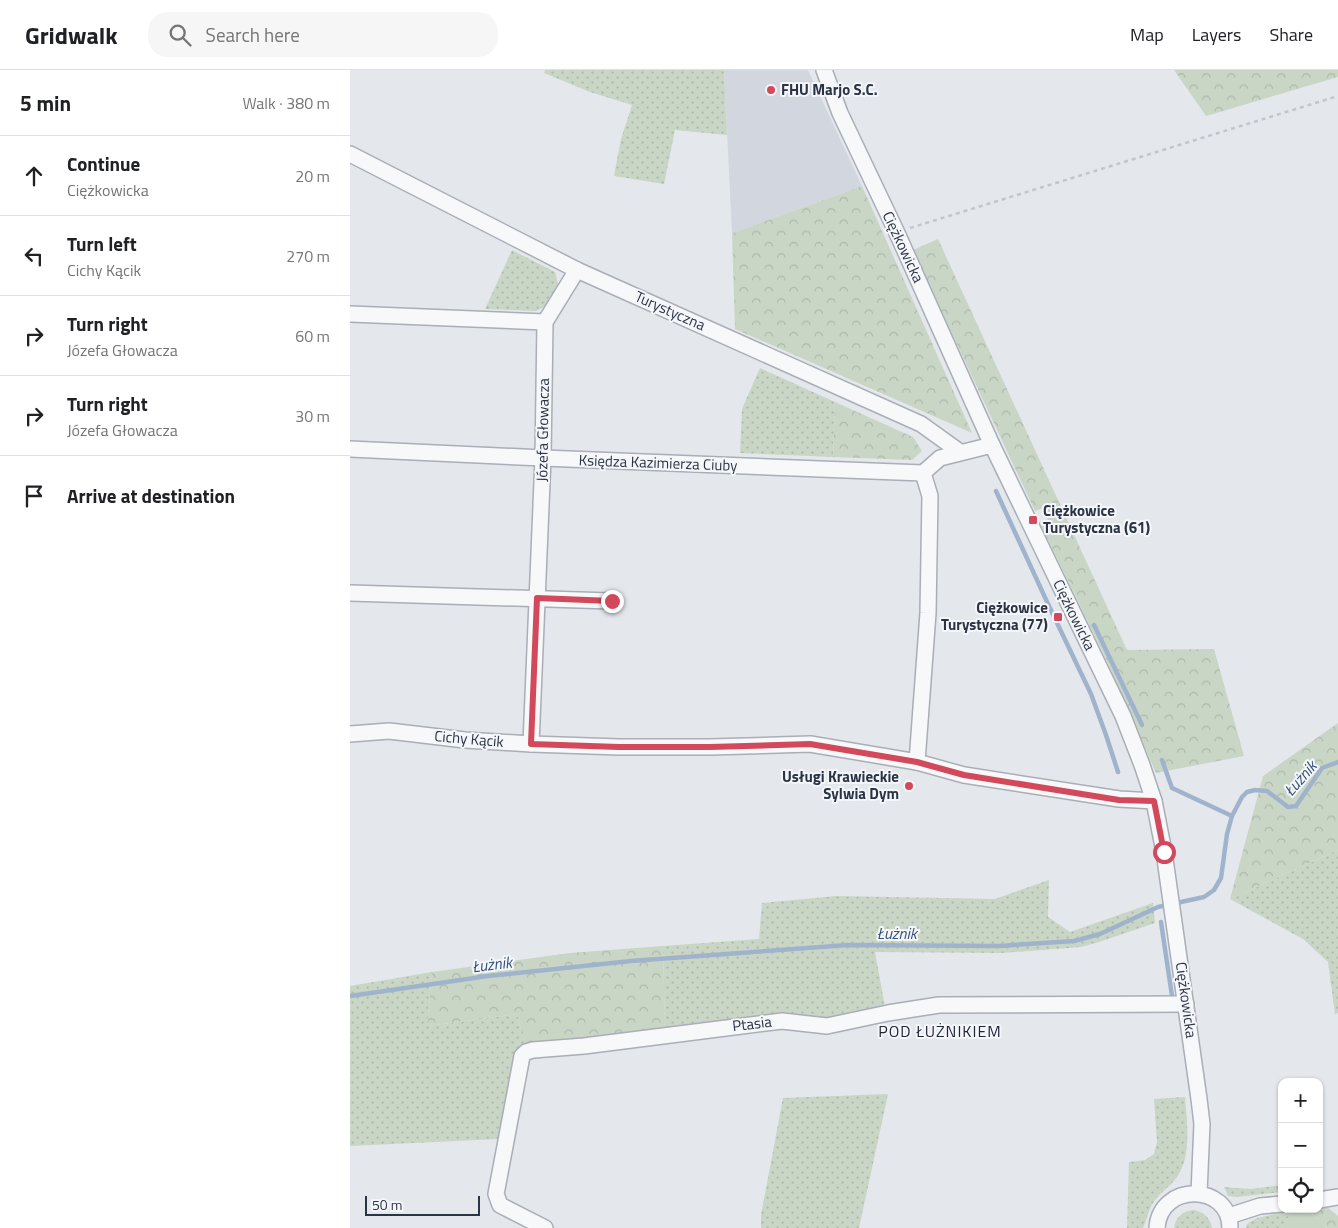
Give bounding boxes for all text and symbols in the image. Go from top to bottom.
search box [148,12,498,57]
text: Gridwalk [25,17,118,53]
text: Search here [206,20,300,49]
icon: search [166,21,194,49]
text: Map [1130,21,1164,48]
text: Layers [1192,21,1241,48]
text: Share [1269,21,1313,48]
place label: FHU Marjo S.C. [781,78,878,101]
marker: FHU Marjo S.C. [765,84,777,96]
text: 5 min [20,87,71,119]
text: Walk · 380 m [242,91,330,115]
text: Continue [67,149,140,178]
icon: ahead [20,162,48,190]
text: 20 m [295,164,330,188]
text: Ciężkowicka [67,178,149,202]
street label: Ciężkowicka [877,207,930,287]
text: Turn left [67,229,137,258]
icon: left [20,242,48,270]
text: 270 m [286,244,330,268]
text: Cichy Kącik [67,258,141,282]
street label: Turystyczna [631,285,710,337]
text: Turn right [67,309,148,338]
icon: right [20,322,48,350]
text: 60 m [295,324,330,348]
text: Józefa Głowacza [67,338,178,362]
street label: Józefa Głowacza [530,377,555,482]
text: Turn right [67,389,148,418]
icon: right [20,402,48,430]
text: 30 m [295,404,330,428]
text: Józefa Głowacza [67,418,178,442]
street label: Księdza Kazimierza Ciuby [578,448,738,477]
text: Arrive at destination [67,481,235,510]
icon: arrive [20,482,48,510]
place label: Ciężkowice Turystyczna (61) [1043,499,1150,539]
marker: Ciężkowice Turystyczna (61) [1027,514,1039,526]
street label: Ciężkowicka [1047,575,1102,655]
route end [601,590,624,613]
place label: Ciężkowice Turystyczna (77) [941,596,1048,636]
marker: Ciężkowice Turystyczna (77) [1052,611,1064,623]
street label: Cichy Kącik [433,724,505,753]
water label: Łużnik [1278,754,1323,801]
place label: Usługi Krawieckie Sylwia Dym [782,765,899,805]
marker: Usługi Krawieckie Sylwia Dym [903,780,915,792]
route start [1153,841,1176,864]
water label: Łużnik [877,921,919,945]
water label: Łużnik [471,949,515,978]
street label: Ciężkowicka [1170,960,1203,1040]
street label: Ptasia [731,1010,773,1037]
district label: POD ŁUŻNIKIEM [878,1019,1002,1043]
map controls [1278,1078,1323,1213]
button: + [1278,1078,1323,1123]
button: − [1278,1123,1323,1168]
button: locate [1278,1168,1323,1213]
scale bar [365,1193,480,1216]
text: 50 m [372,1194,402,1215]

